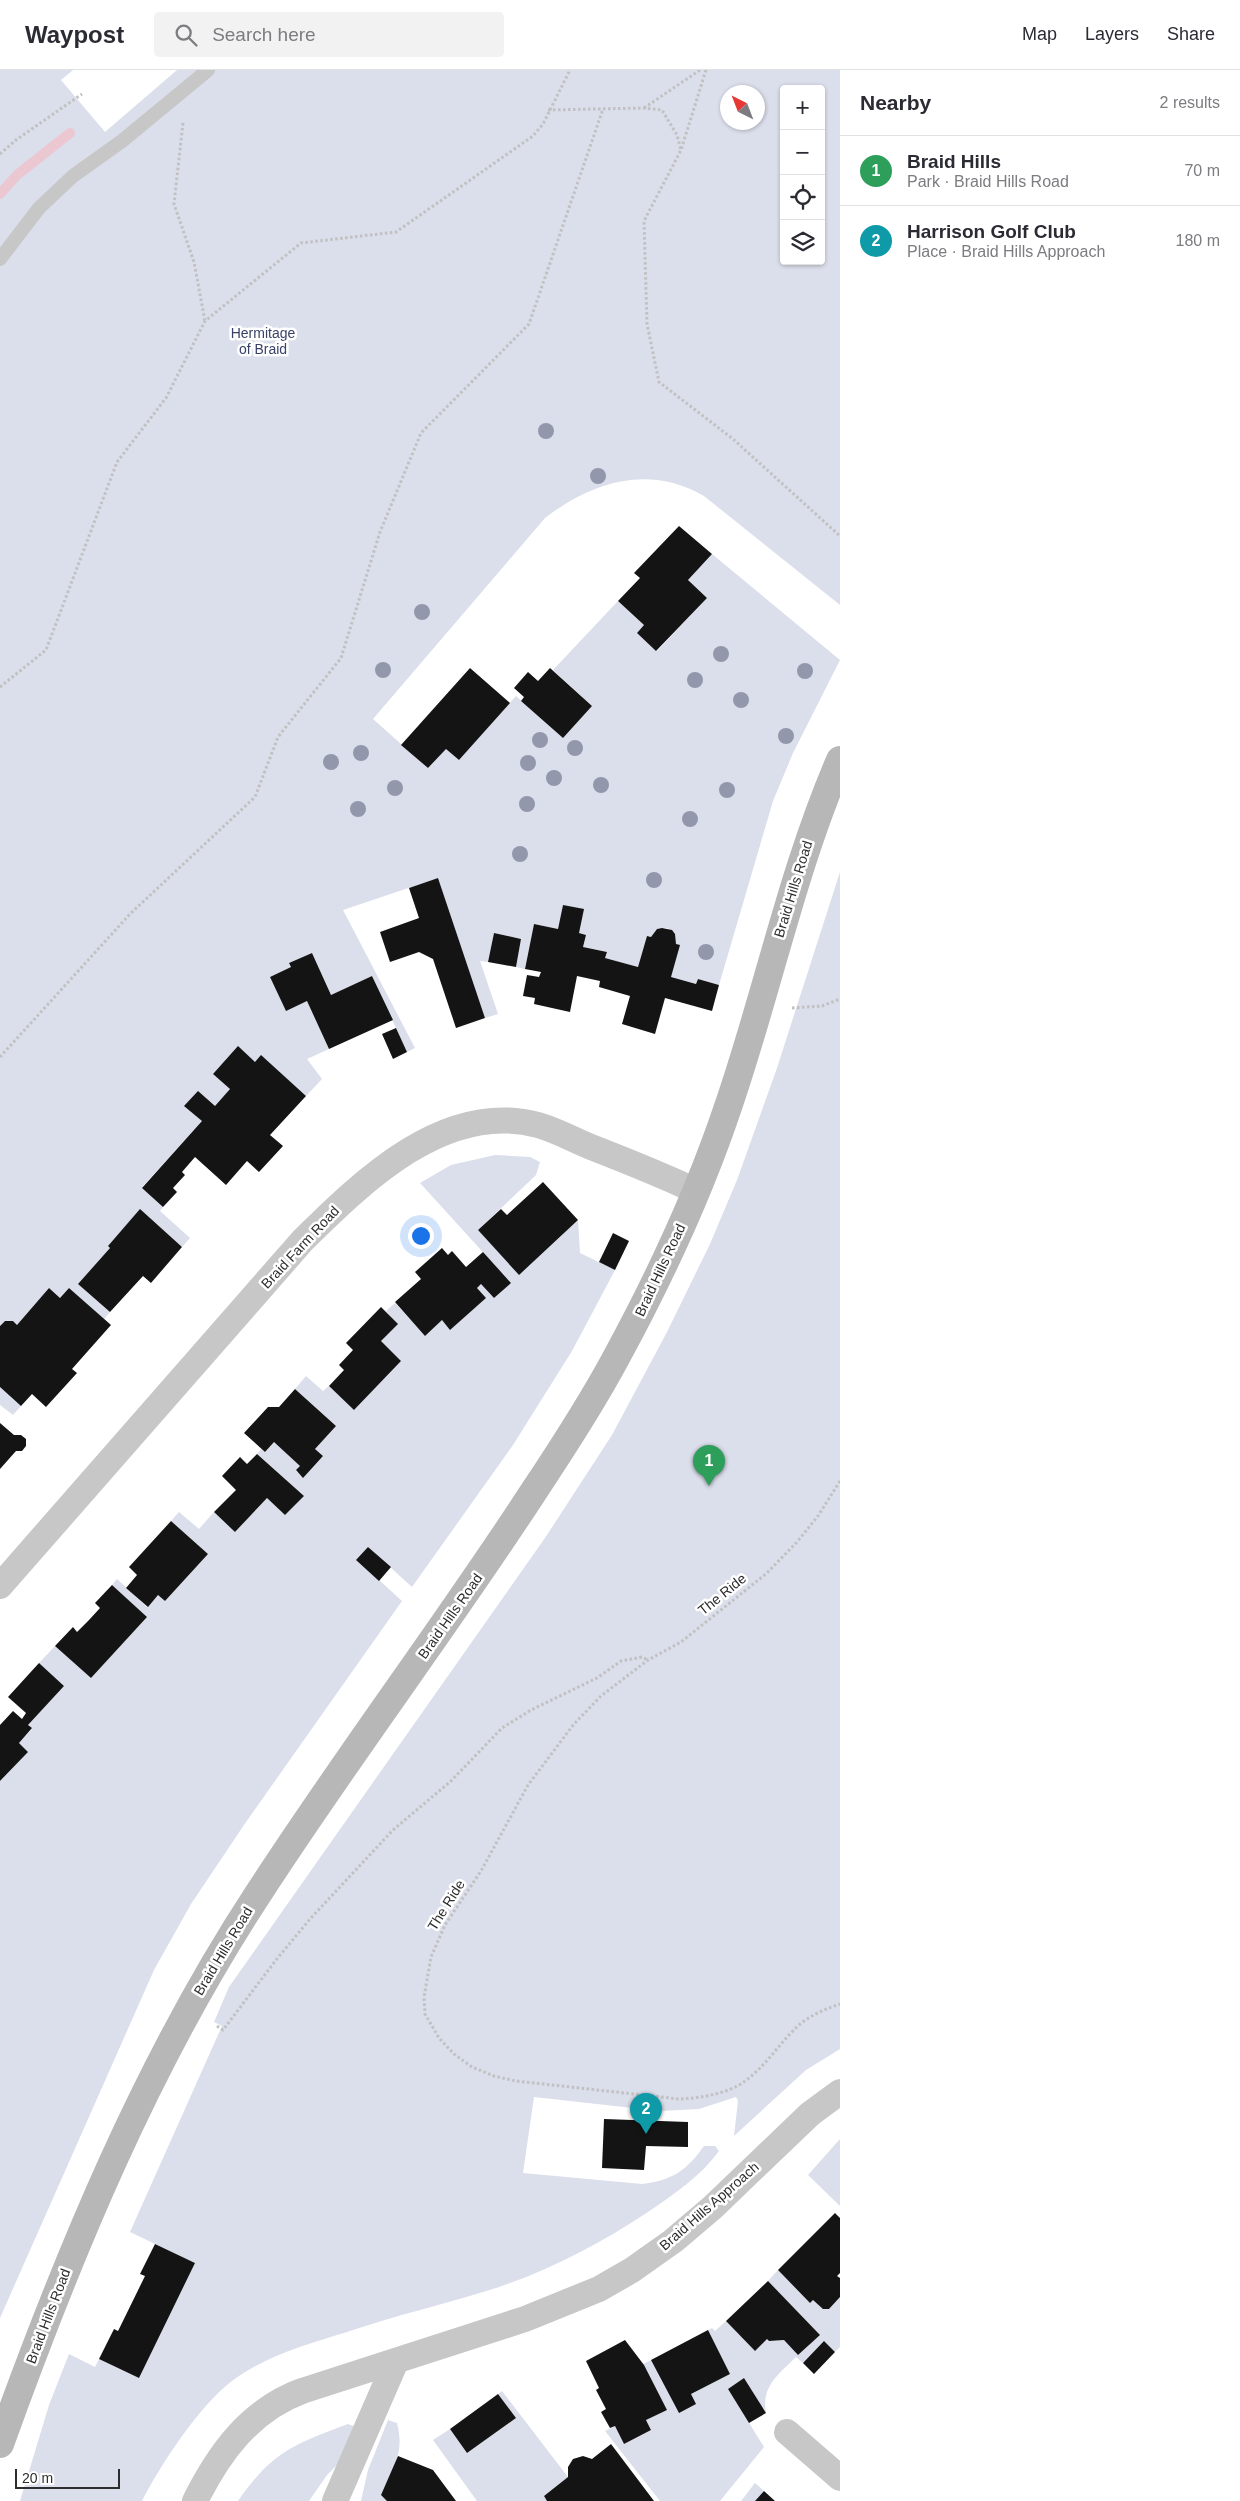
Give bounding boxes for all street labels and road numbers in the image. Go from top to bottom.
street label: Braid Hills Road [771,839,815,939]
street label: Braid Farm Road [258,1203,342,1291]
street label: Braid Hills Road [632,1221,688,1319]
street label: Braid Hills Road [415,1570,485,1662]
street label: The Ride [695,1570,749,1618]
street label: The Ride [424,1876,468,1933]
street label: Braid Hills Road [190,1904,256,1998]
street label: Braid Hills Approach [656,2159,762,2253]
street label: Braid Hills Road [23,2266,73,2366]

